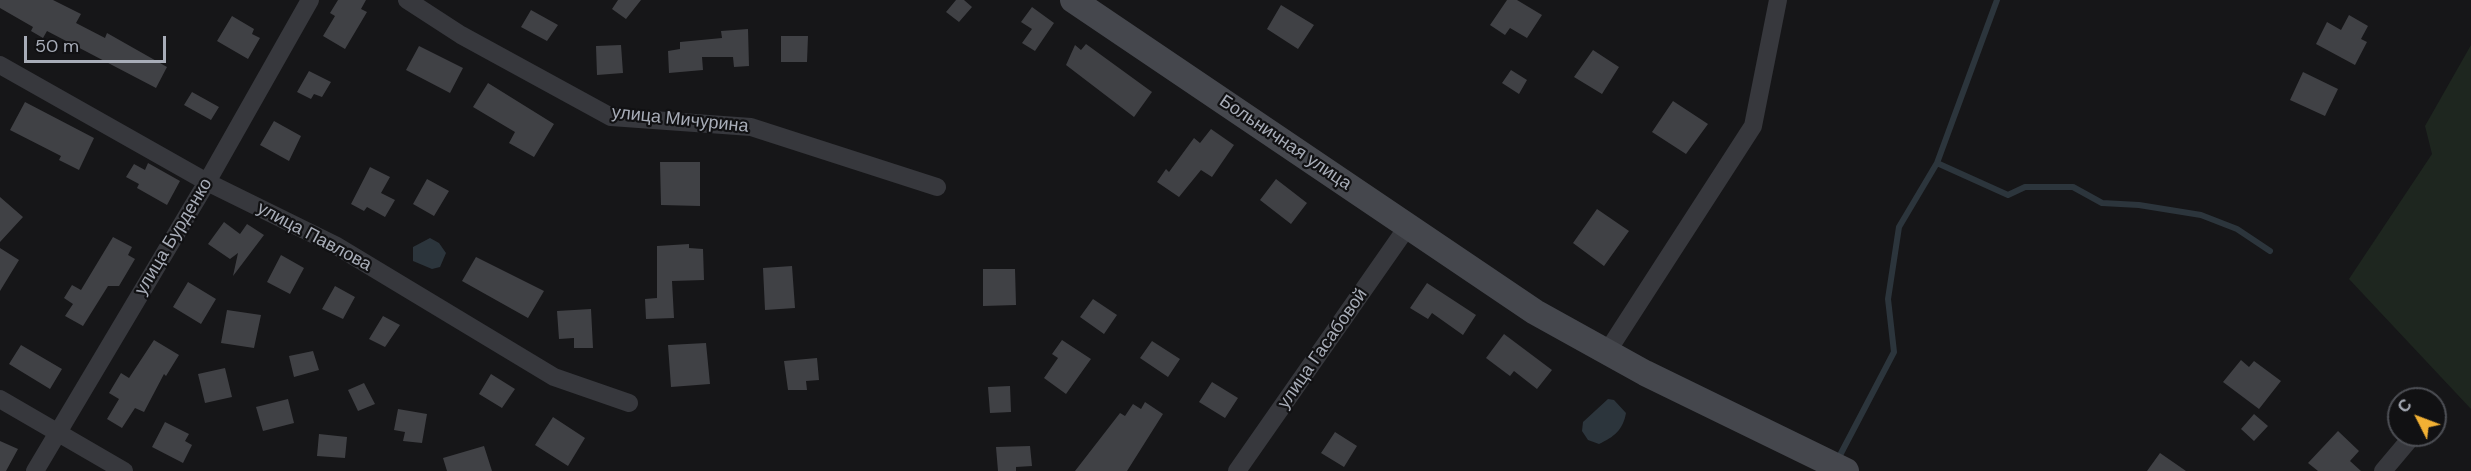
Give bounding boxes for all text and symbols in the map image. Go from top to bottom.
scale bar [27,24,170,62]
text: 50 m [35,34,79,58]
street label: Больничная улица [1215,91,1355,195]
street label: улица Мичурина [610,102,750,138]
street label: улица Бурденко [131,175,217,299]
street label: улица Павлова [253,198,375,276]
street label: улица Гасабовой [1273,285,1373,413]
north arrow [2387,387,2447,447]
text: С [2393,395,2416,417]

